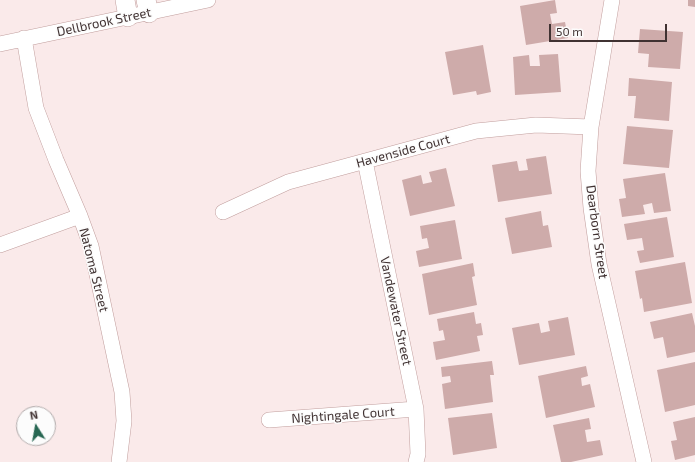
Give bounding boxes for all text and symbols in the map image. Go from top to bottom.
street label: Dellbrook Street [55,4,153,40]
scale bar [551,16,669,42]
text: 50 m [556,24,583,38]
street label: Havenside Court [354,131,452,171]
street label: Dearborn Street [583,184,611,280]
street label: Natoma Street [76,226,112,314]
street label: Vandewater Street [377,255,415,367]
street label: Nightingale Court [291,404,395,426]
north arrow [16,406,56,446]
text: N [29,408,39,422]

